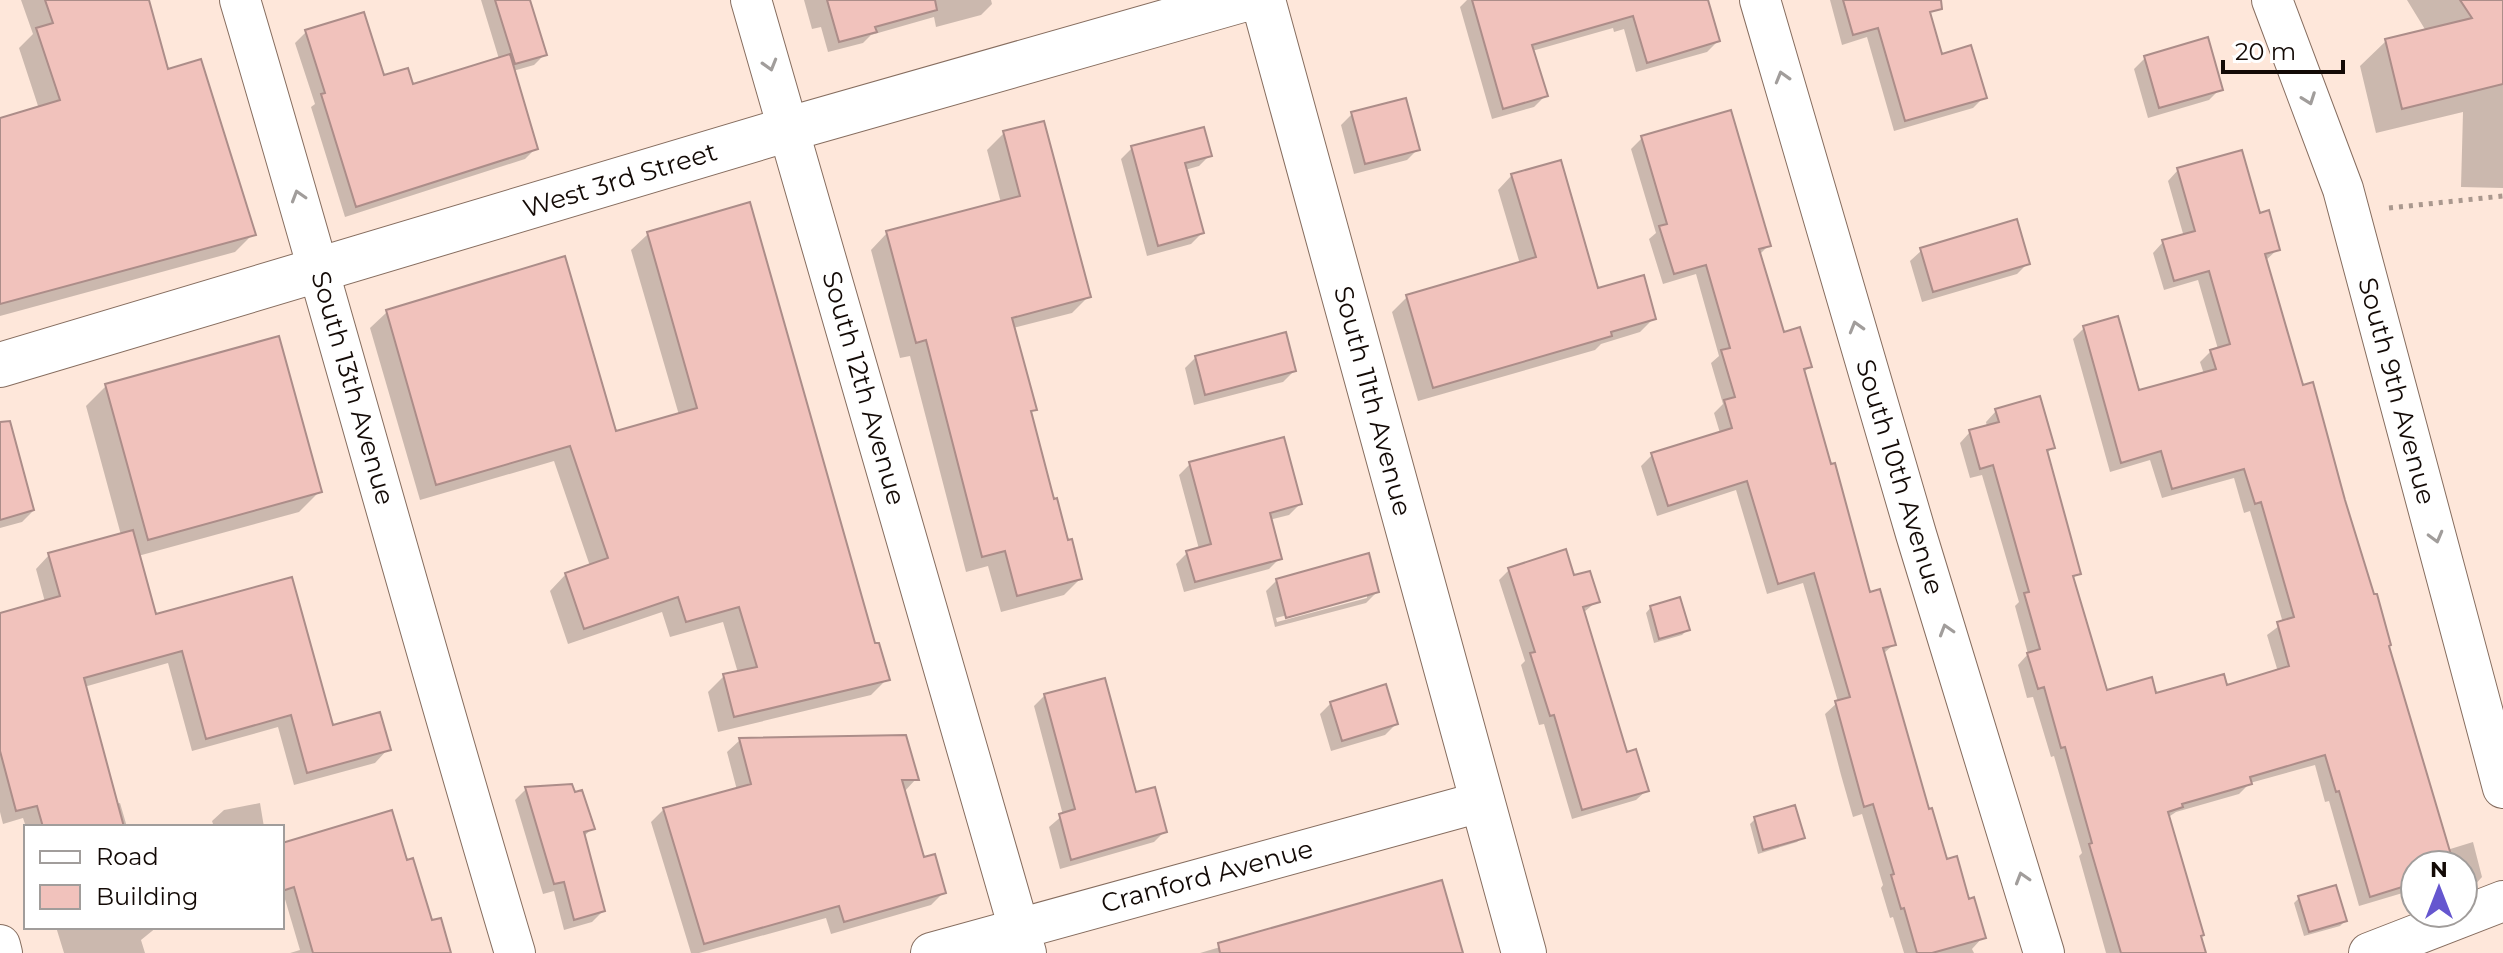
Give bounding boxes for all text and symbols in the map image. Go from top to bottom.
scale bar [2223,24,2343,74]
text: 20 m [2235,37,2296,66]
one-way arrow [761,57,777,71]
one-way arrow [1775,71,1792,85]
one-way arrow [2299,91,2316,105]
street label: West 3rd Street [519,135,721,225]
one-way arrow [291,190,307,204]
street label: South 13th Avenue [304,267,402,509]
street label: South 12th Avenue [815,267,913,509]
street label: South 9th Avenue [2351,274,2443,508]
street label: South 11th Avenue [1327,283,1419,519]
one-way arrow [1849,320,1865,334]
street label: South 10th Avenue [1849,355,1951,599]
one-way arrow [2426,530,2443,544]
one-way arrow [1939,623,1955,637]
legend [24,825,284,929]
street label: Cranford Avenue [1097,832,1317,920]
text: Road [96,842,159,871]
north arrow [2399,849,2479,929]
text: N [2430,856,2448,883]
one-way arrow [2015,872,2031,886]
text: Building [96,882,199,911]

